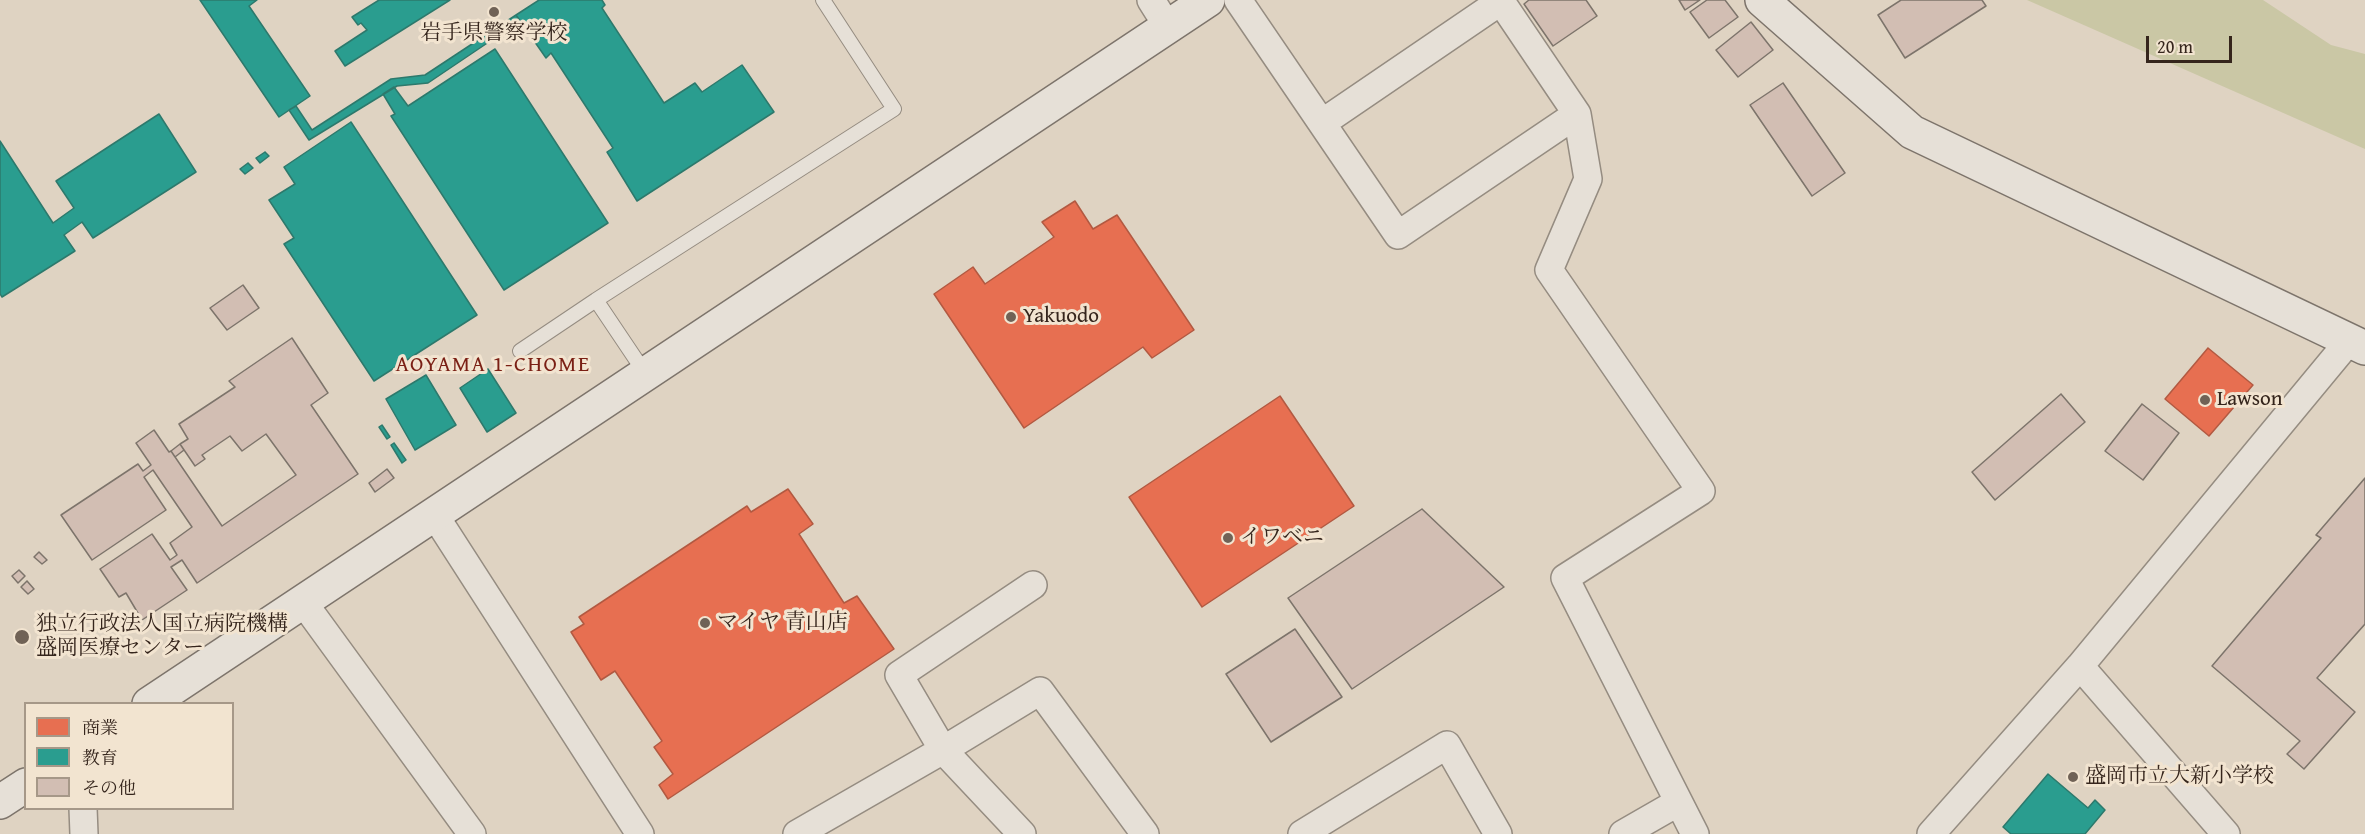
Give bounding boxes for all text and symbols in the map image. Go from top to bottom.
marker: 岩手県警察学校 [487,5,501,19]
place label: 岩手県警察学校 [421,21,567,47]
scale bar [2149,24,2234,62]
text: 20 m [2157,33,2193,60]
place label: Yakuodo [1023,304,1099,330]
marker: Yakuodo [1004,310,1018,324]
district label: AOYAMA 1-CHOME [395,352,591,378]
place label: Lawson [2217,387,2283,413]
marker: Lawson [2198,393,2212,407]
place label: イワベニ [1240,525,1324,551]
marker: イワベニ [1221,531,1235,545]
place label: マイヤ 青山店 [717,610,848,636]
place label: 独立行政法人国立病院機構 盛岡医療センター [36,612,288,662]
marker: マイヤ 青山店 [698,616,712,630]
marker: 独立行政法人国立病院機構 盛岡医療センター [13,628,31,646]
legend [24,702,234,810]
text: 商業 [82,714,118,741]
text: 教育 [82,744,118,771]
place label: 盛岡市立大新小学校 [2085,764,2274,790]
marker: 盛岡市立大新小学校 [2066,770,2080,784]
text: その他 [82,774,136,801]

